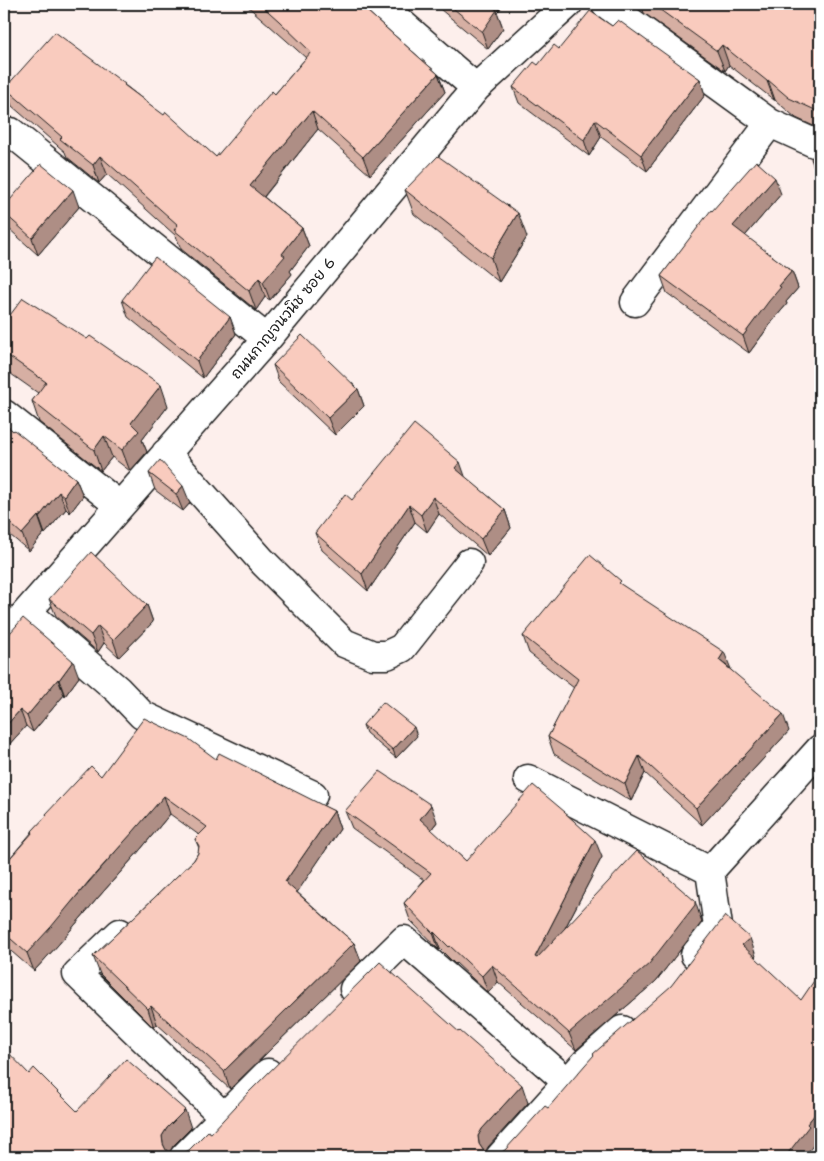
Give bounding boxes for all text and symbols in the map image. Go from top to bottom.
street label: ถนนกาญจนวนิช ซอย 6 [226,253,340,383]

